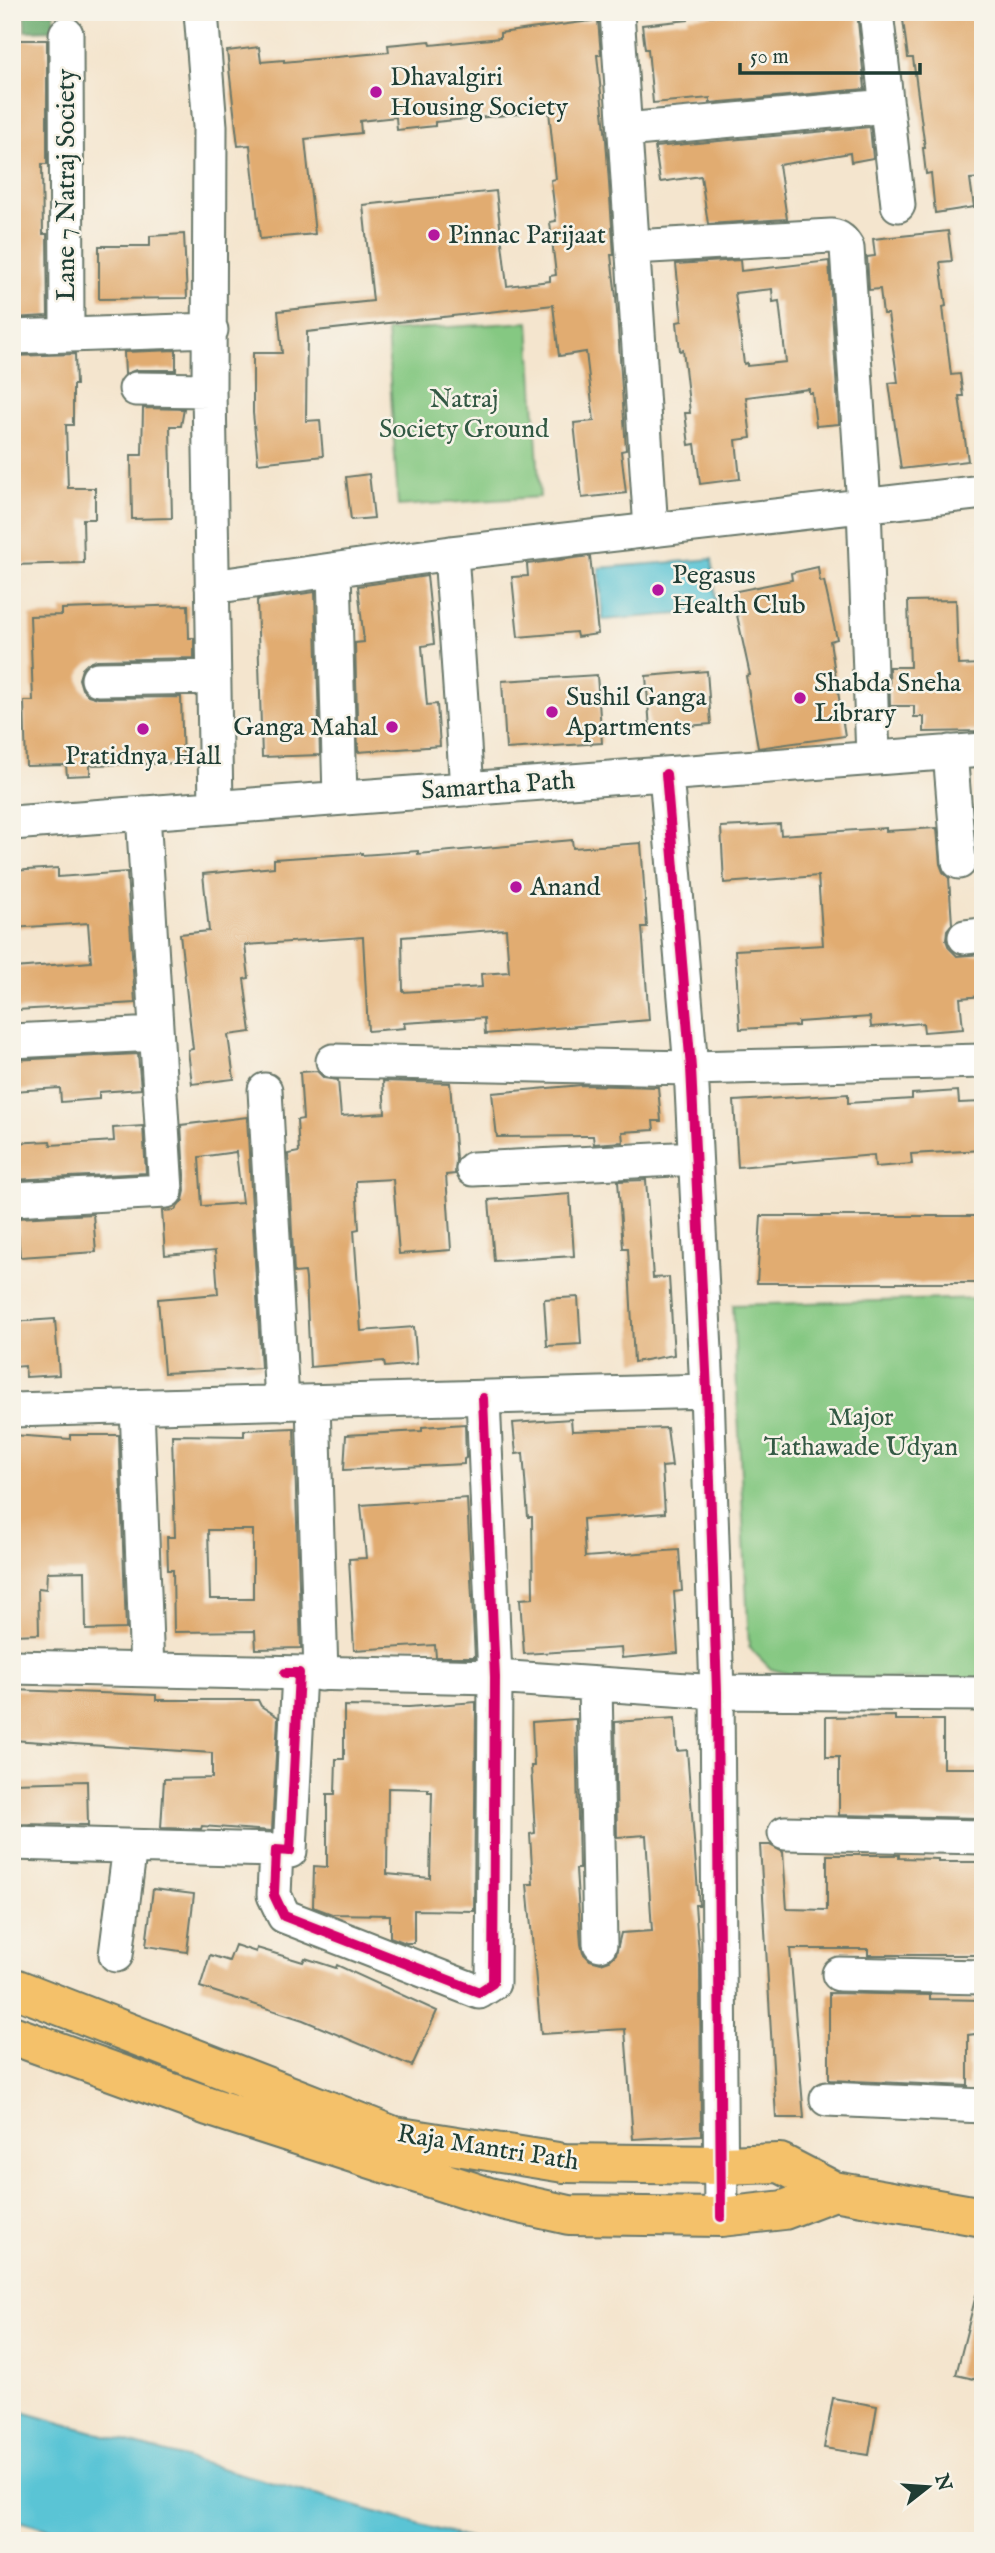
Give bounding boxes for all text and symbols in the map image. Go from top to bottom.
scale bar [740,32,920,76]
text: 50 m [750,44,789,71]
place label: Dhavalgiri Housing Society [390,61,568,124]
street label: Lane 7 Natraj Society [50,69,83,301]
marker: Dhavalgiri Housing Society [368,84,384,100]
place label: Pinnac Parijaat [448,219,606,252]
marker: Pinnac Parijaat [426,227,442,243]
park label: Natraj Society Ground [379,383,549,446]
place label: Pegasus Health Club [672,559,806,622]
marker: Pegasus Health Club [650,582,666,598]
place label: Shabda Sneha Library [814,667,962,730]
place label: Sushil Ganga Apartments [565,681,707,744]
marker: Shabda Sneha Library [792,690,808,706]
marker: Sushil Ganga Apartments [544,704,560,720]
place label: Ganga Mahal [233,711,379,744]
marker: Ganga Mahal [384,719,400,735]
marker: Pratidnya Hall [135,721,151,737]
place label: Pratidnya Hall [65,740,222,773]
street label: Samartha Path [420,764,576,808]
place label: Anand [529,871,601,904]
marker: Anand [508,879,524,895]
park label: Major Tathawade Udyan [764,1401,958,1464]
street label: Raja Mantri Path [395,2117,581,2179]
north arrow [894,2452,964,2522]
text: N [928,2470,956,2495]

